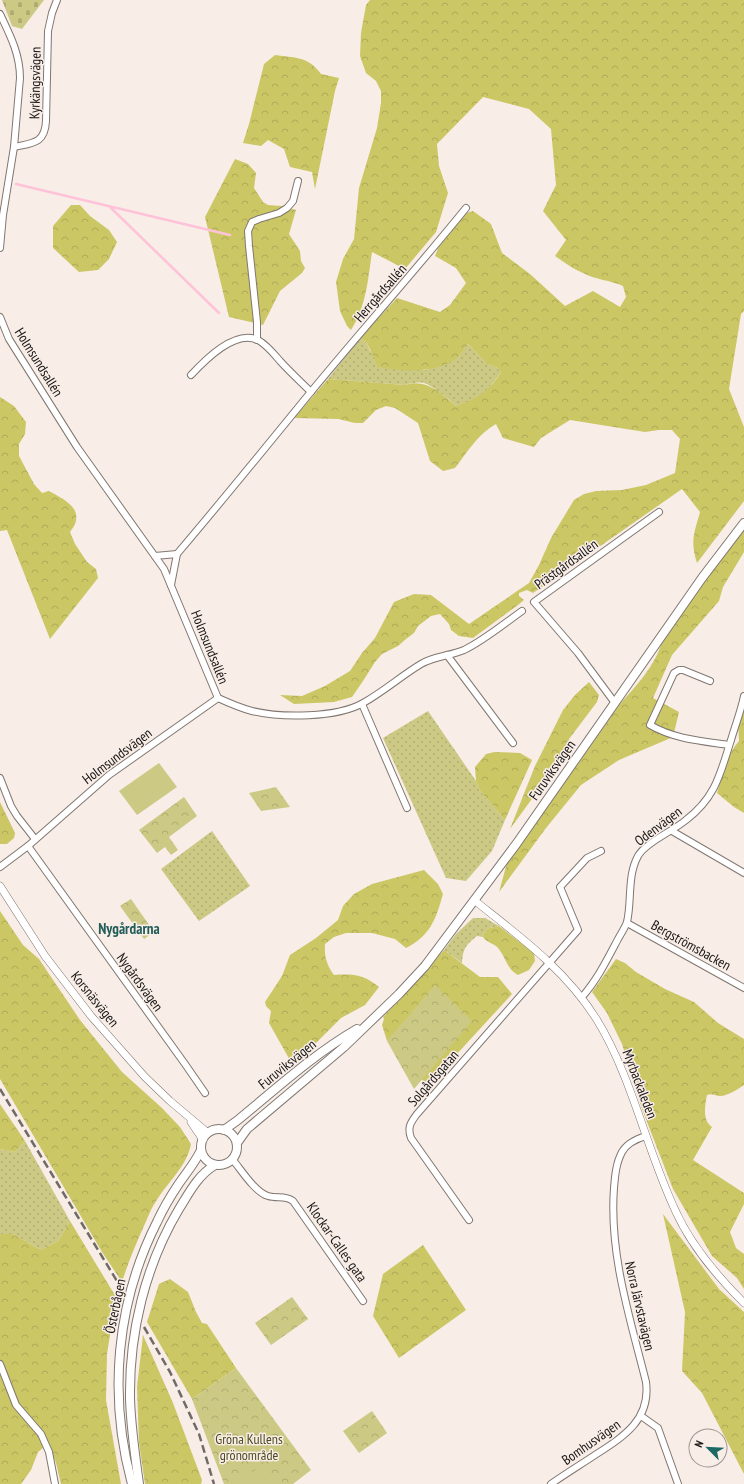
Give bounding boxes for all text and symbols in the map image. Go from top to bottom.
street label: Kyrkängsvägen [25,47,45,119]
street label: Herrgårdsallén [350,260,410,326]
street label: Holmsundsallén [11,324,67,400]
street label: Prästgårdsallén [531,535,601,593]
street label: Holmsundsallén [187,608,233,686]
street label: Holmsundsvägen [79,724,155,788]
street label: Furuviksvägen [525,736,579,804]
street label: Odenvägen [631,802,685,850]
street label: Bergströmsbacken [648,916,734,974]
district label: Nygårdarna [98,919,160,938]
street label: Nygårdsvägen [113,949,167,1015]
street label: Korsnäsvägen [67,968,123,1030]
street label: Furuviksvägen [254,1035,320,1093]
street label: Solgårdsgatan [404,1046,462,1110]
street label: Myrbackaleden [619,1047,661,1121]
street label: Klockar-Calles gata [303,1199,371,1285]
street label: Norra Järvstavägen [621,1260,659,1352]
street label: Österbågen [100,1277,130,1335]
street label: Bomhusvägen [558,1415,624,1469]
north arrow [688,1428,728,1468]
park label: Gröna Kullens grönområde [215,1430,283,1464]
text: N [691,1438,706,1449]

